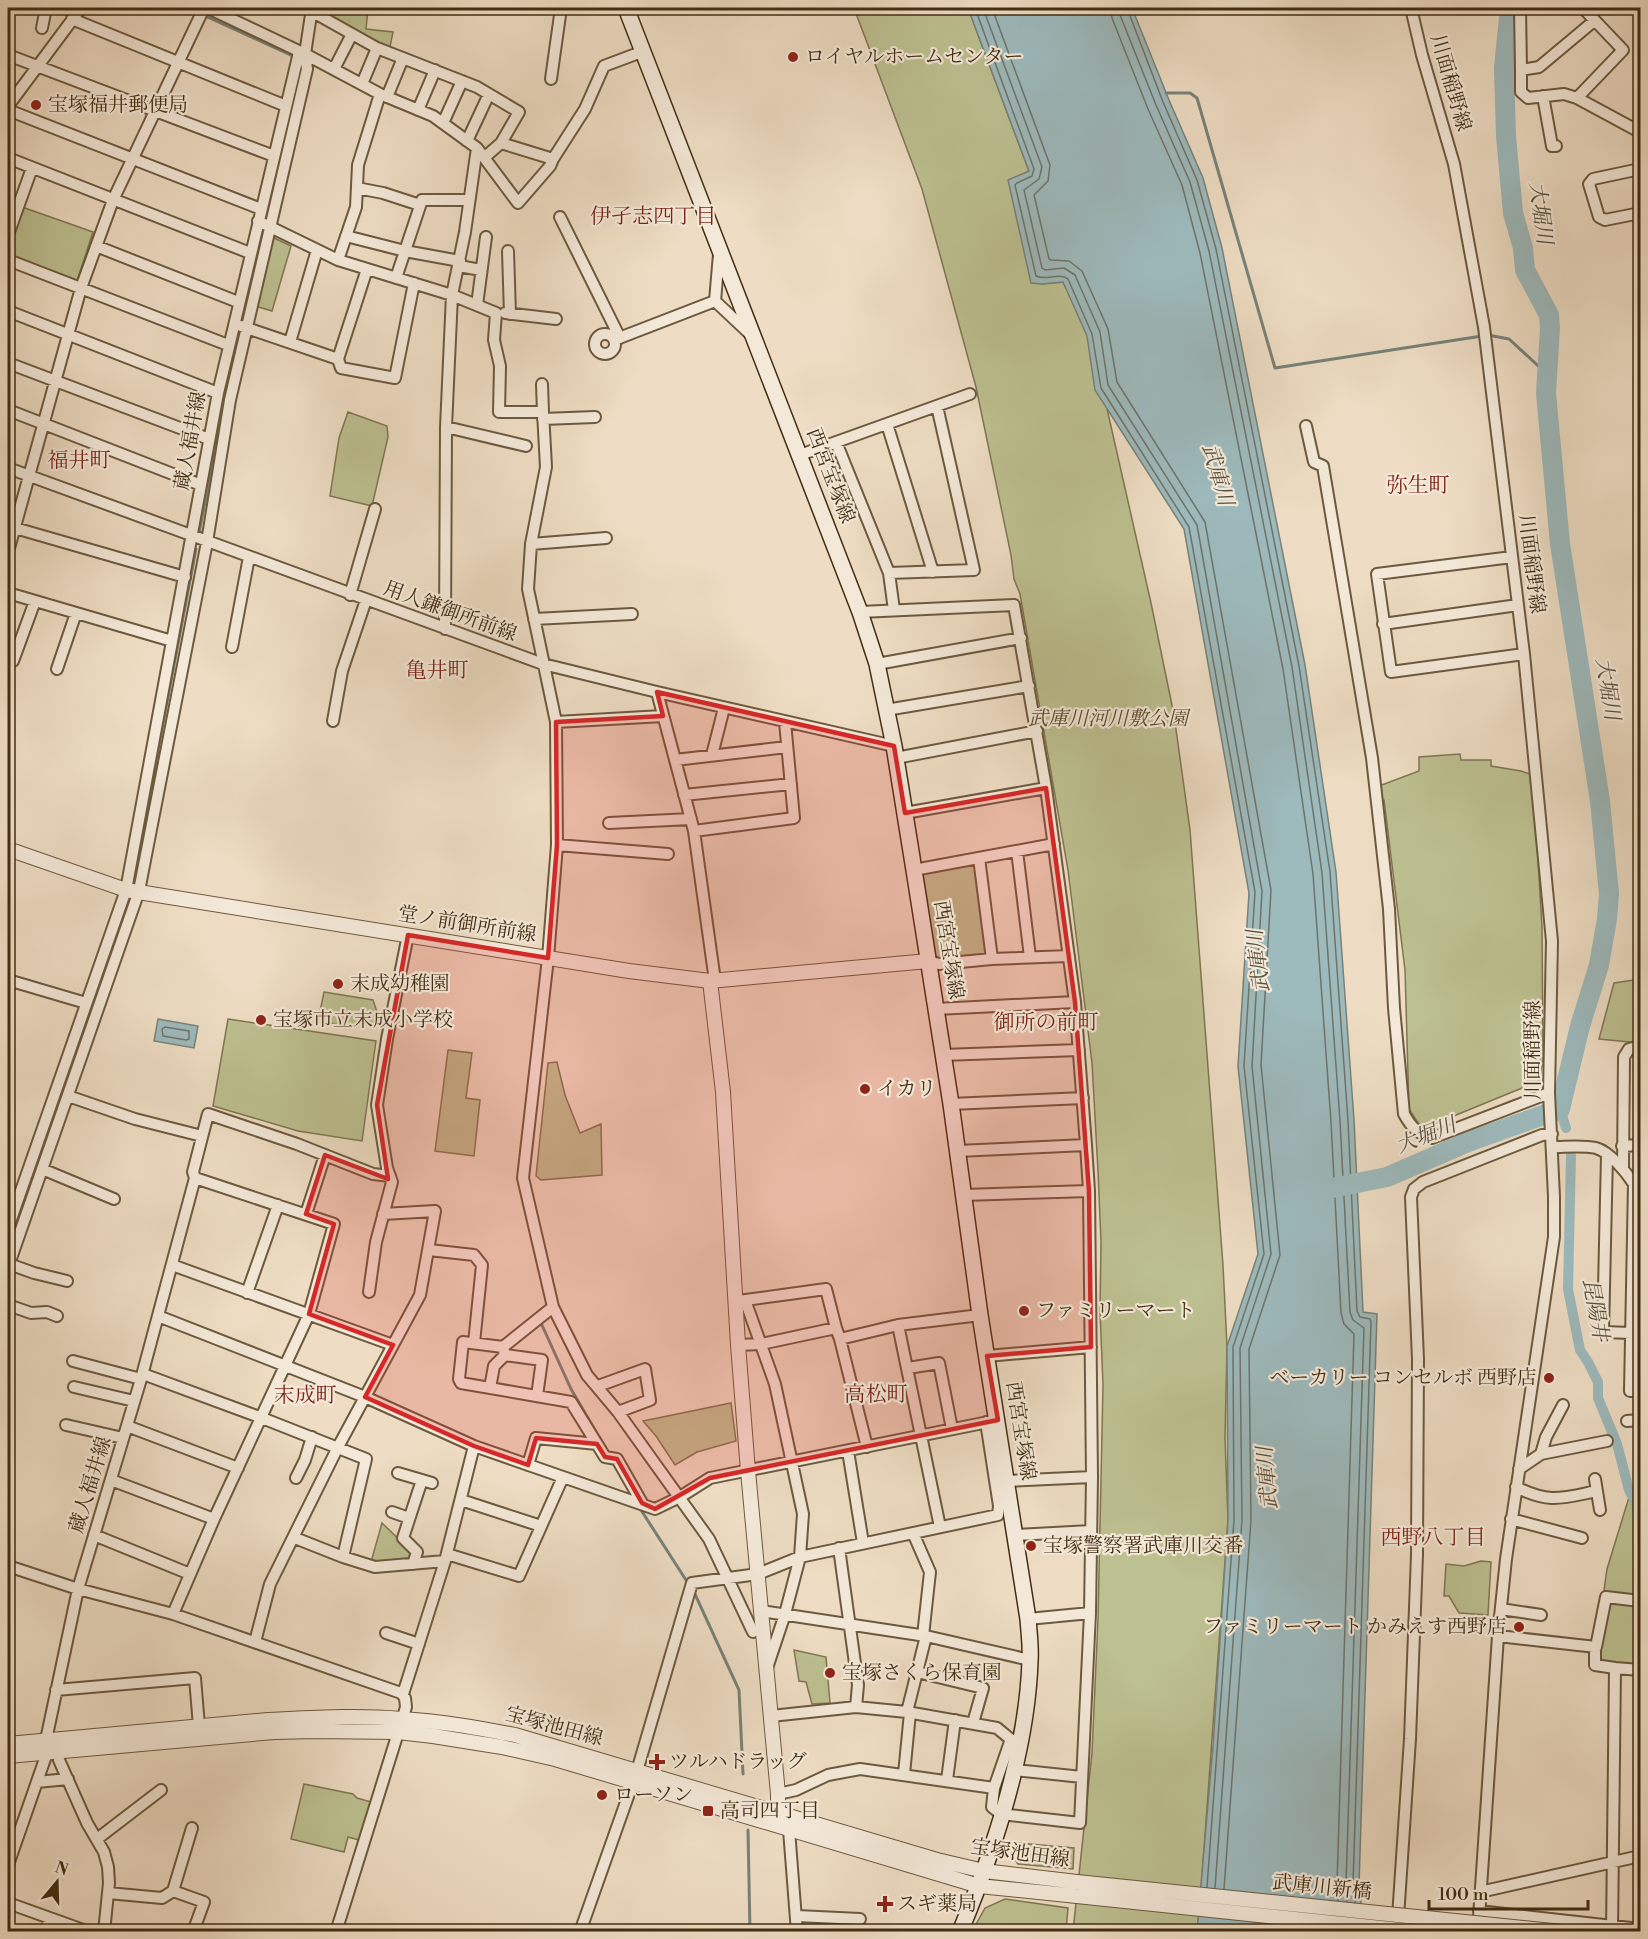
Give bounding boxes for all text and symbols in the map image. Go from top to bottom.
street label: 川面稲野線 [1424,31,1476,135]
place label: ロイヤルホームセンター [805,45,1023,70]
marker: ロイヤルホームセンター [786,50,800,64]
place label: 宝塚福井郵便局 [48,93,188,118]
marker: 宝塚福井郵便局 [29,98,43,112]
water label: 大堀川 [1523,180,1558,248]
district label: 伊孑志四丁目 [590,204,716,230]
street label: 蔵人福井線 [170,390,212,492]
street label: 西宮宝塚線 [800,425,860,527]
water label: 武庫川 [1196,441,1239,511]
district label: 福井町 [48,448,111,474]
district label: 弥生町 [1387,473,1450,499]
street label: 川面稲野線 [1512,513,1550,615]
street label: 用人鎌御所前線 [380,576,520,648]
water label: 大堀川 [1589,656,1625,724]
district label: 亀井町 [406,658,469,684]
park label: 武庫川河川敷公園 [1028,707,1191,732]
street label: 西宮宝塚線 [928,899,968,1001]
street label: 堂ノ前御所前線 [396,902,538,948]
water label: 武庫川 [1242,926,1276,994]
place label: 末成幼稚園 [350,972,450,997]
marker: 末成幼稚園 [331,977,345,991]
street label: 川面稲野線 [1521,1000,1546,1100]
place label: 宝塚市立末成小学校 [273,1008,453,1033]
district label: 御所の前町 [994,1010,1099,1036]
marker: 宝塚市立末成小学校 [254,1013,268,1027]
place label: イカリ [877,1077,936,1102]
marker: イカリ [858,1082,872,1096]
water label: 大堀川 [1392,1111,1462,1160]
water label: 昆陽井 [1577,1277,1614,1345]
place label: ファミリーマート [1036,1299,1196,1324]
marker: ファミリーマート [1017,1304,1031,1318]
place label: ベーカリー コンセルボ 西野店 [1269,1366,1537,1391]
marker: ベーカリー コンセルボ 西野店 [1542,1371,1556,1385]
street label: 西宮宝塚線 [1000,1380,1040,1482]
district label: 高松町 [845,1382,908,1408]
district label: 末成町 [274,1383,337,1409]
street label: 蔵人福井線 [64,1434,118,1536]
water label: 武庫川 [1252,1443,1284,1511]
district label: 西野八丁目 [1381,1525,1486,1551]
place label: 宝塚警察署武庫川交番 [1043,1534,1243,1559]
marker: 宝塚警察署武庫川交番 [1024,1539,1038,1553]
place label: ファミリーマート かみえす西野店 [1203,1615,1507,1640]
marker: ファミリーマート かみえす西野店 [1512,1620,1526,1634]
place label: 宝塚さくら保育園 [842,1661,1002,1686]
marker: 宝塚さくら保育園 [823,1666,837,1680]
street label: 宝塚池田線 [502,1702,606,1752]
place label: ツルハドラッグ [669,1750,807,1775]
marker: ツルハドラッグ [650,1755,664,1769]
place label: ローソン [614,1783,693,1808]
marker: ローソン [595,1788,609,1802]
place label: 高司四丁目 [720,1799,820,1824]
marker: 高司四丁目 [701,1804,715,1818]
street label: 宝塚池田線 [969,1835,1071,1873]
north arrow [27,1852,87,1912]
text: N [52,1857,71,1880]
street label: 武庫川新橋 [1271,1870,1373,1906]
scale bar [1429,1873,1588,1911]
text: 100 m [1438,1883,1489,1906]
place label: スギ薬局 [897,1892,977,1917]
marker: スギ薬局 [878,1897,892,1911]

